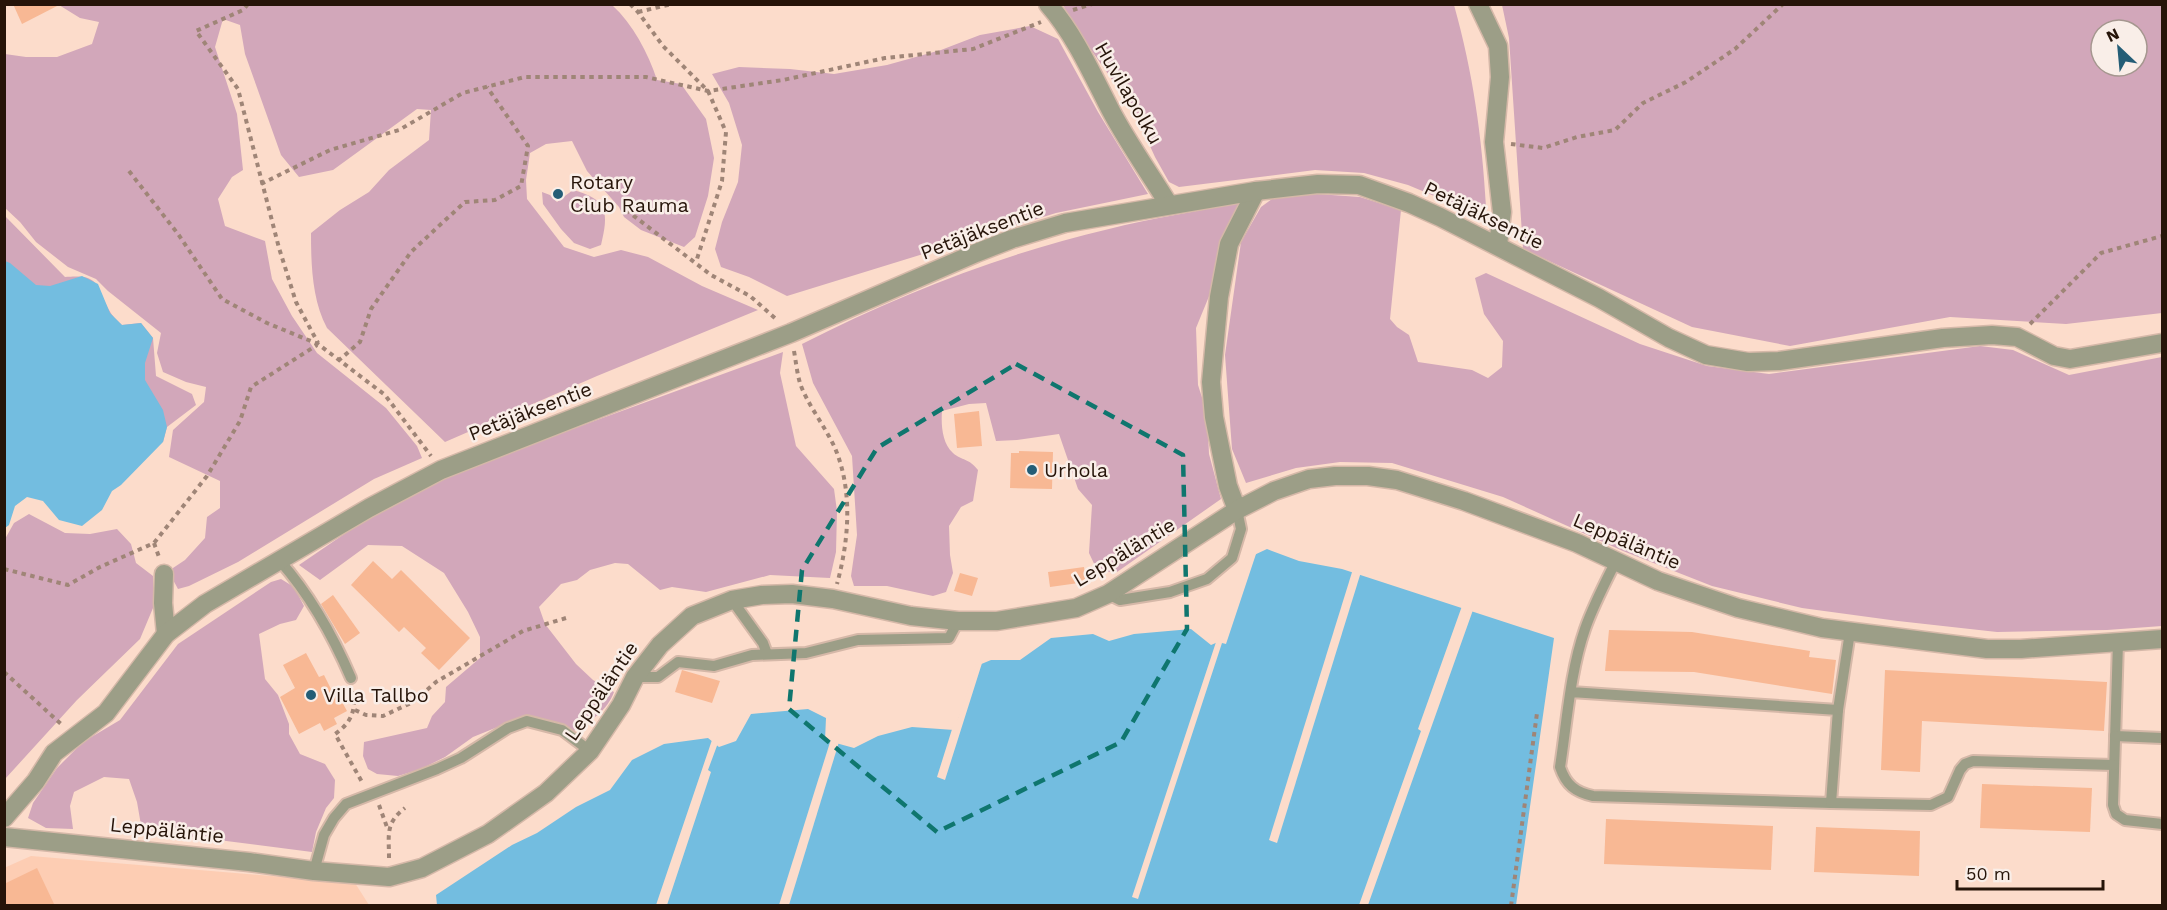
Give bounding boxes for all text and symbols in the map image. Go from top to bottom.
north arrow [2089,18,2149,78]
text: N [2103,24,2122,46]
street label: Huvilapolku [1090,37,1168,149]
place label: Rotary Club Rauma [570,170,689,217]
street label: Petäjäksentie [1420,176,1548,254]
marker: Rotary Club Rauma [551,187,565,201]
street label: Petäjäksentie [917,195,1047,265]
street label: Petäjäksentie [465,376,595,446]
place label: Urhola [1044,458,1108,482]
marker: Urhola [1025,463,1039,477]
street label: Leppäläntie [1570,508,1684,574]
street label: Leppäläntie [1069,512,1179,592]
street label: Leppäläntie [559,637,643,745]
place label: Villa Tallbo [323,683,429,707]
marker: Villa Tallbo [304,688,318,702]
street label: Leppäläntie [109,812,225,848]
scale bar [1957,853,2102,891]
text: 50 m [1966,863,2011,884]

